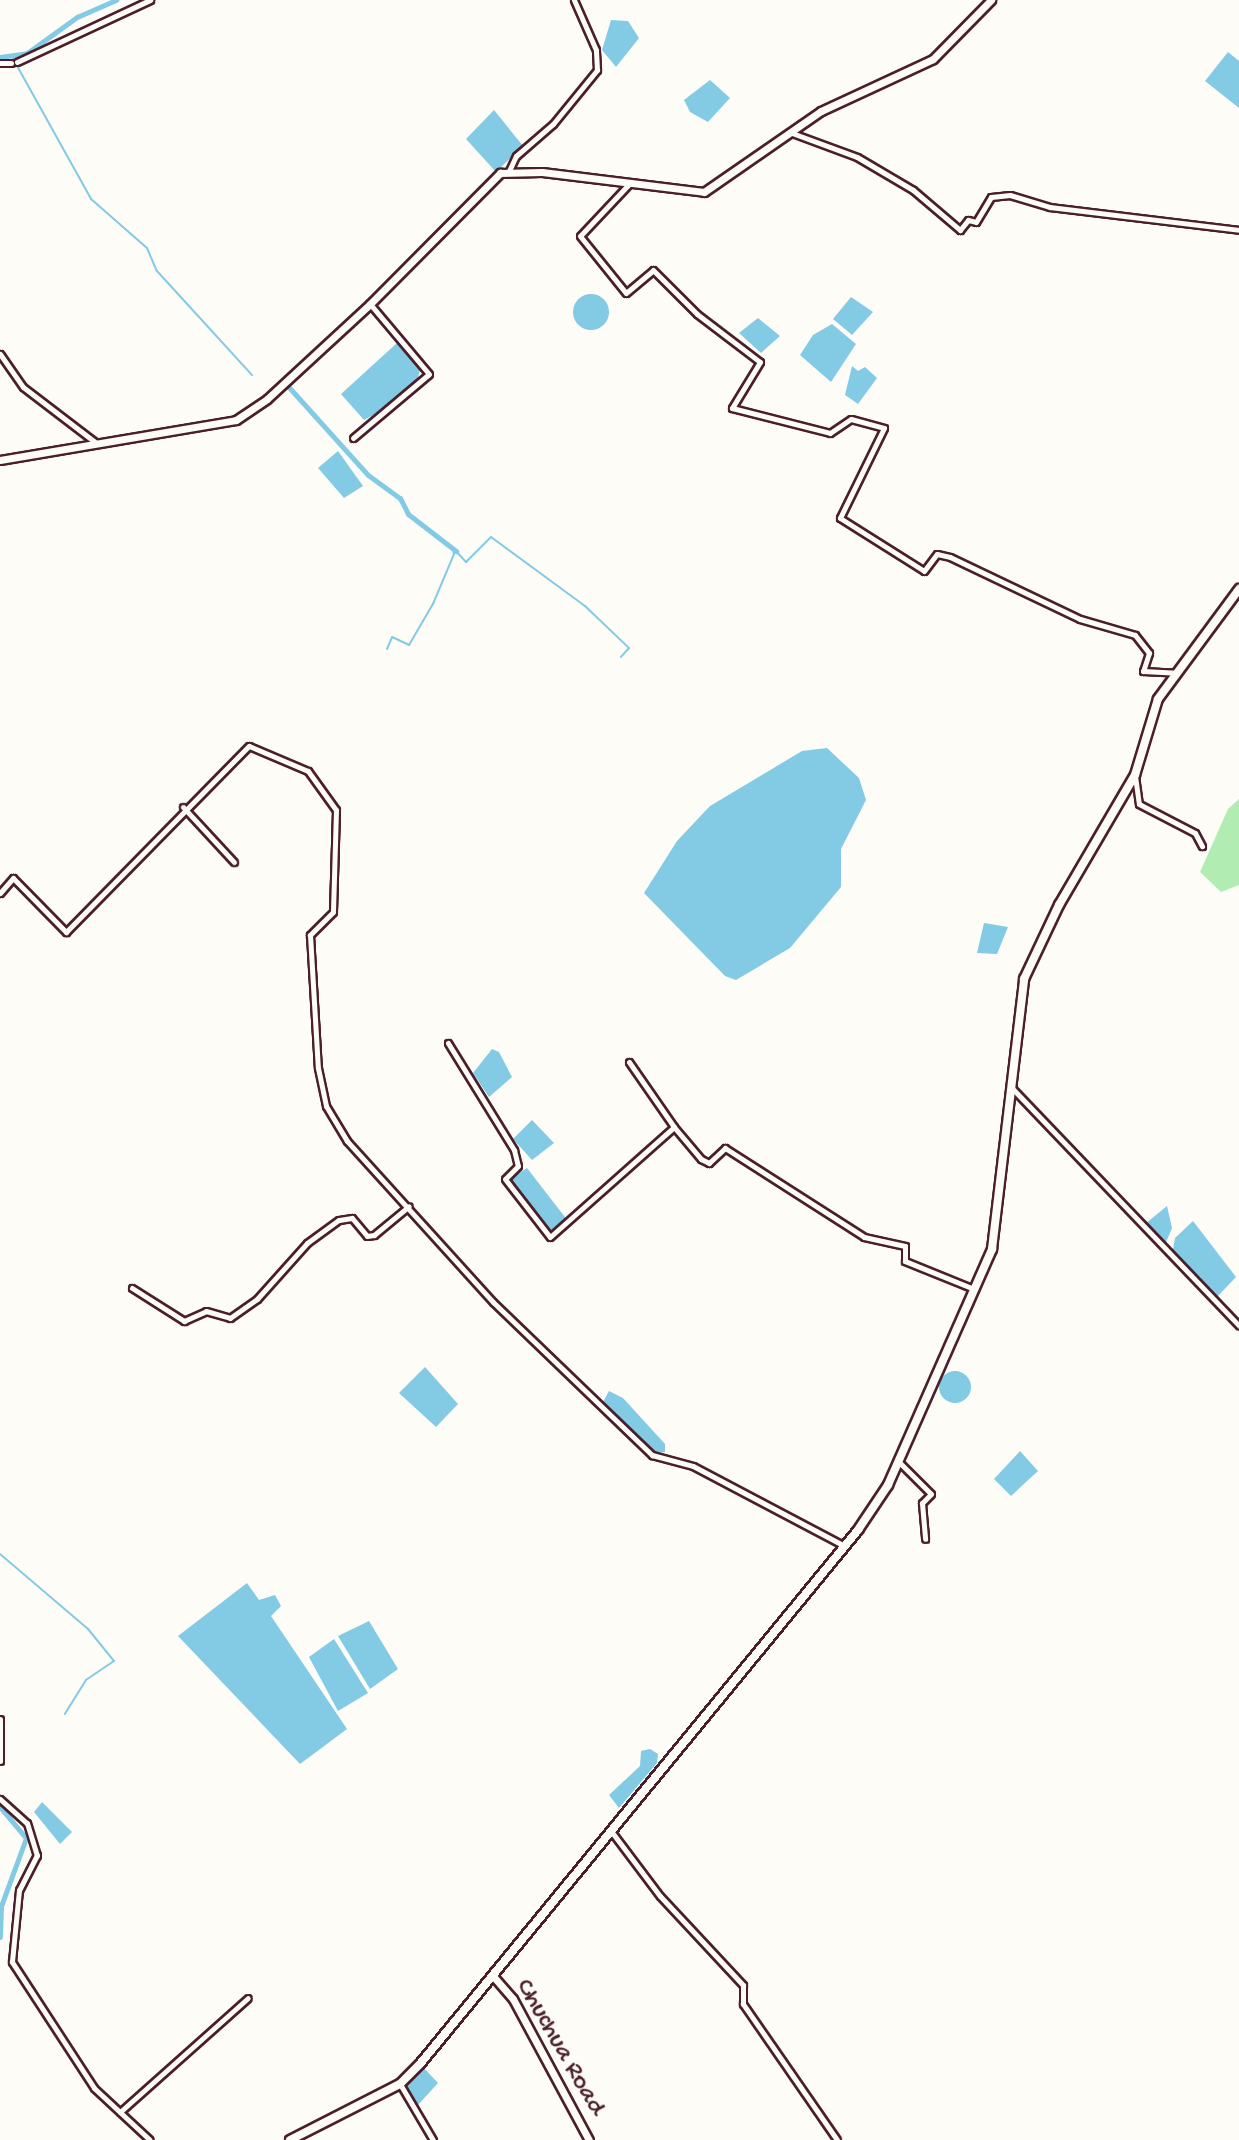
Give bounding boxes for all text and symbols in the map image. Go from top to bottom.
street label: Chuchua Road [507,1974,611,2122]

